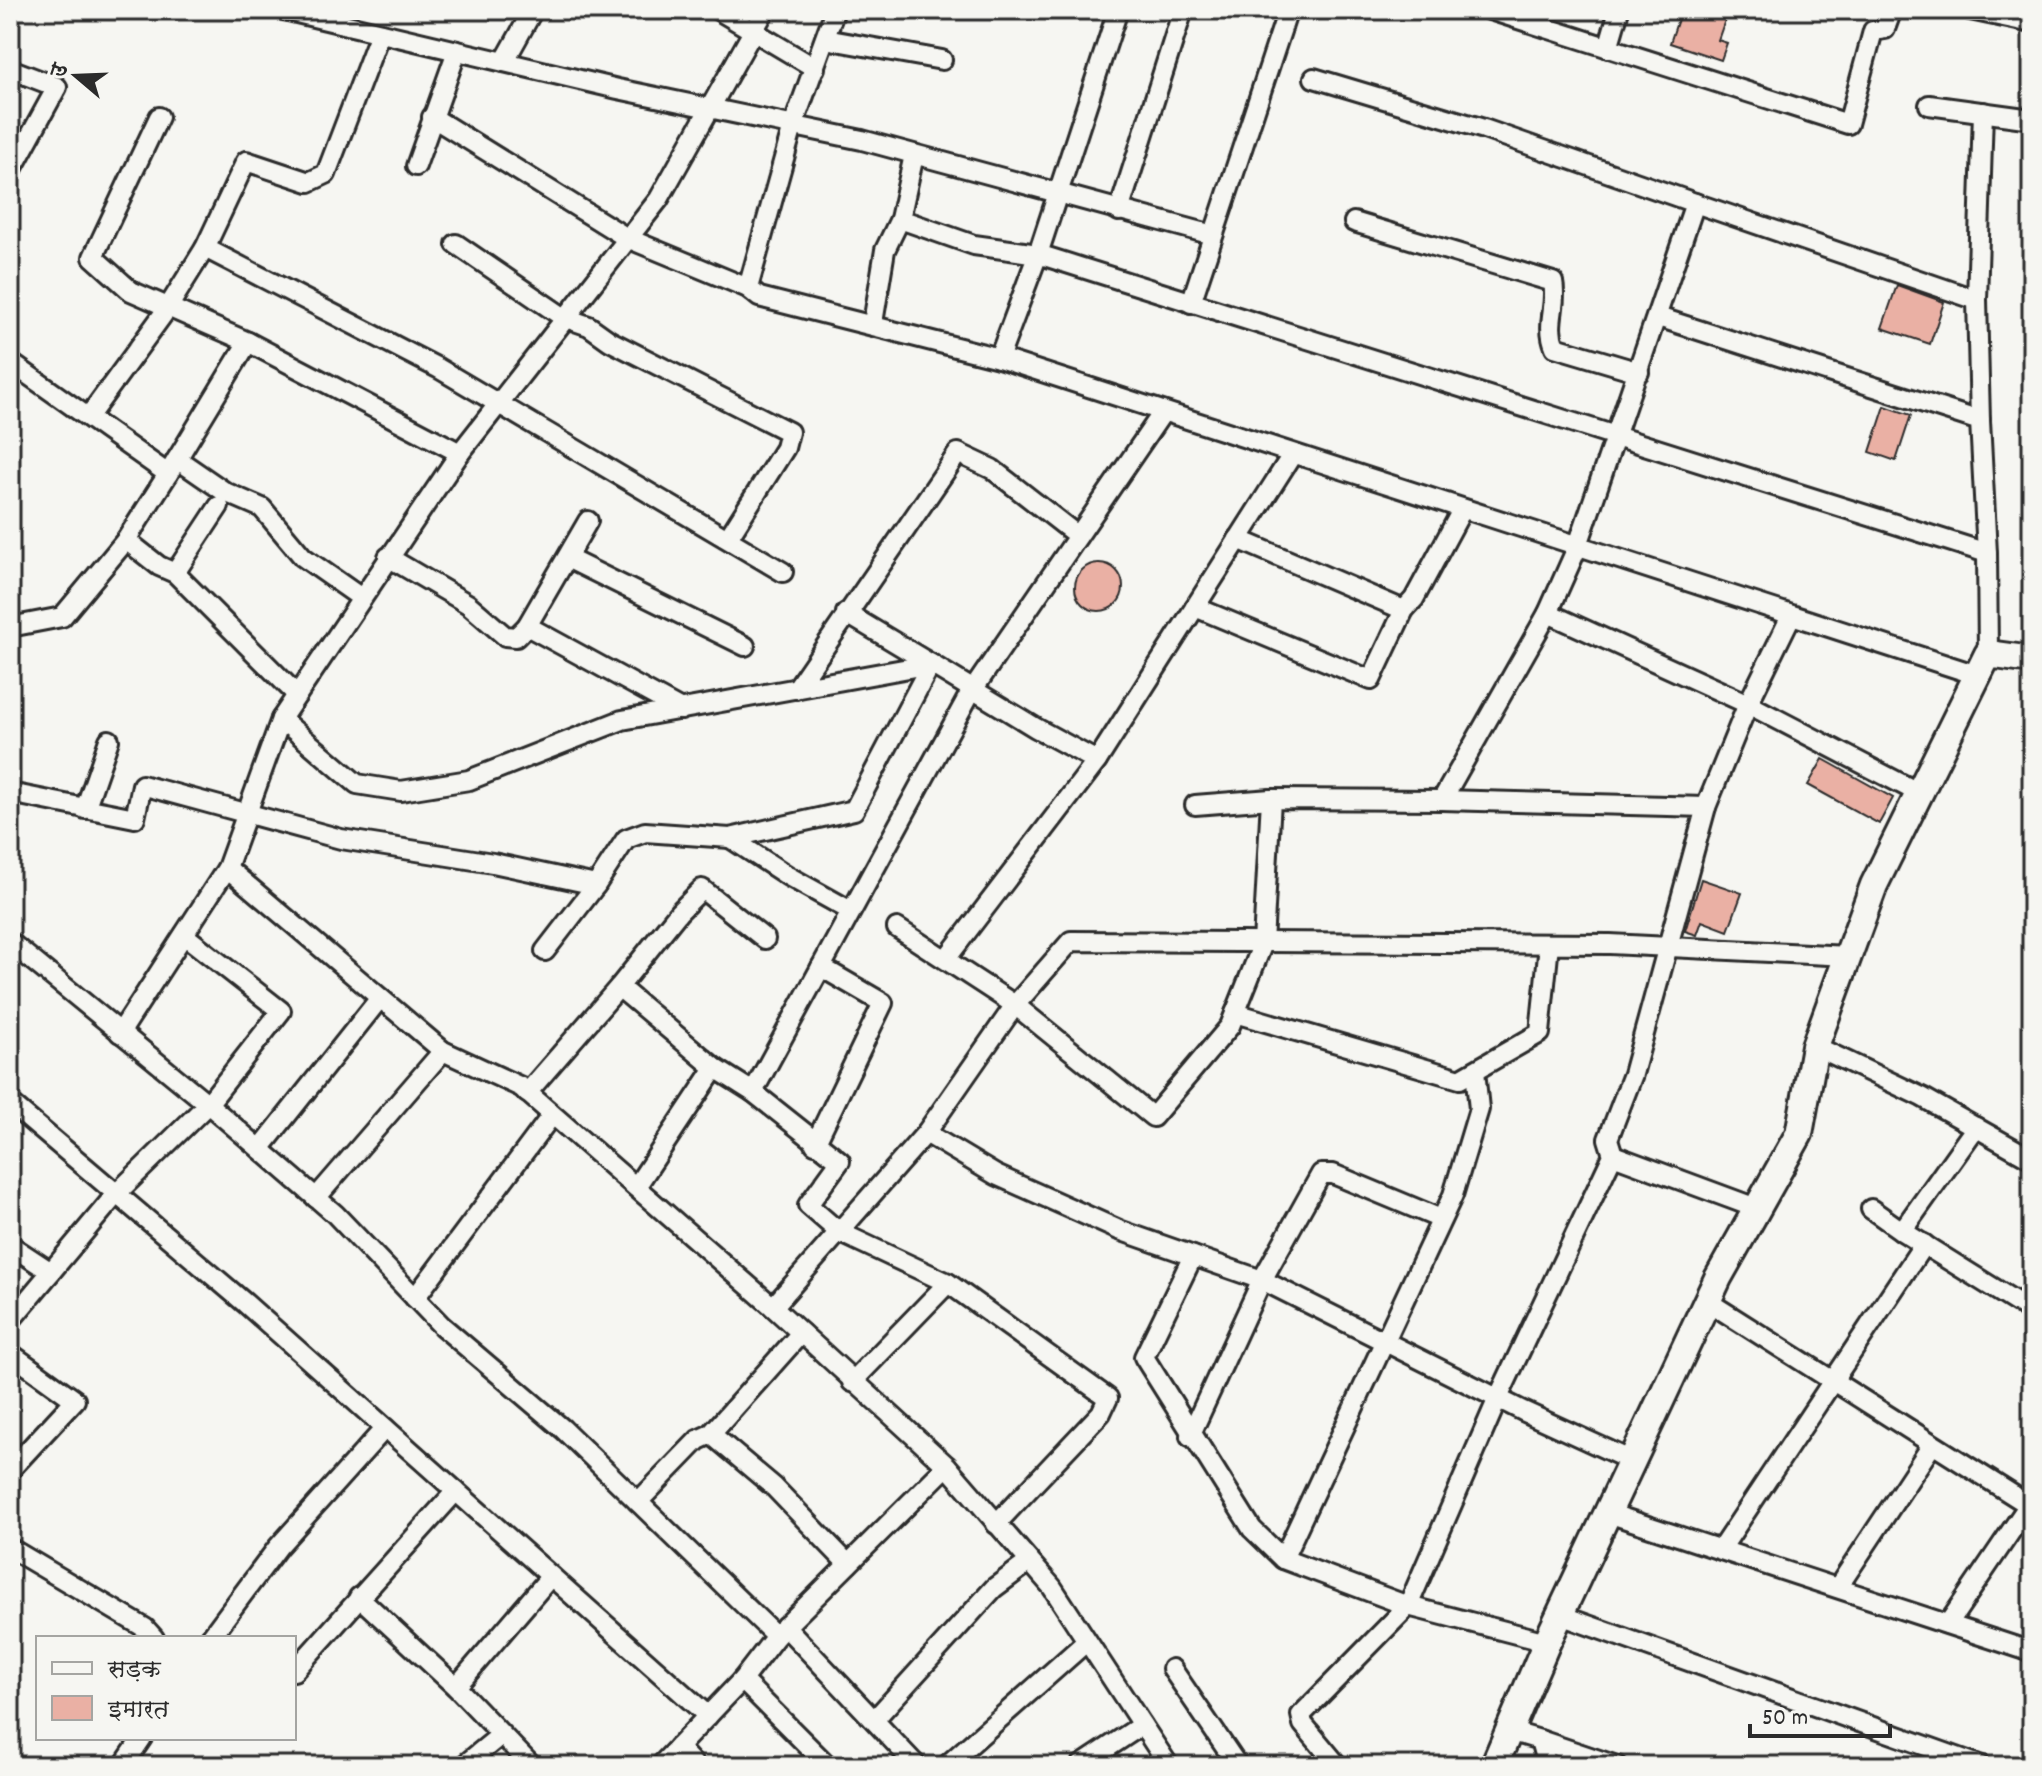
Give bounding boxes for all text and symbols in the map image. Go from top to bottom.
north arrow [36,36,116,116]
text: उ [43,58,78,83]
legend [36,1636,296,1740]
text: सड़क [107,1654,162,1688]
scale bar [1750,1688,1890,1738]
text: इमारत [107,1694,170,1728]
text: 50 m [1762,1702,1808,1736]

